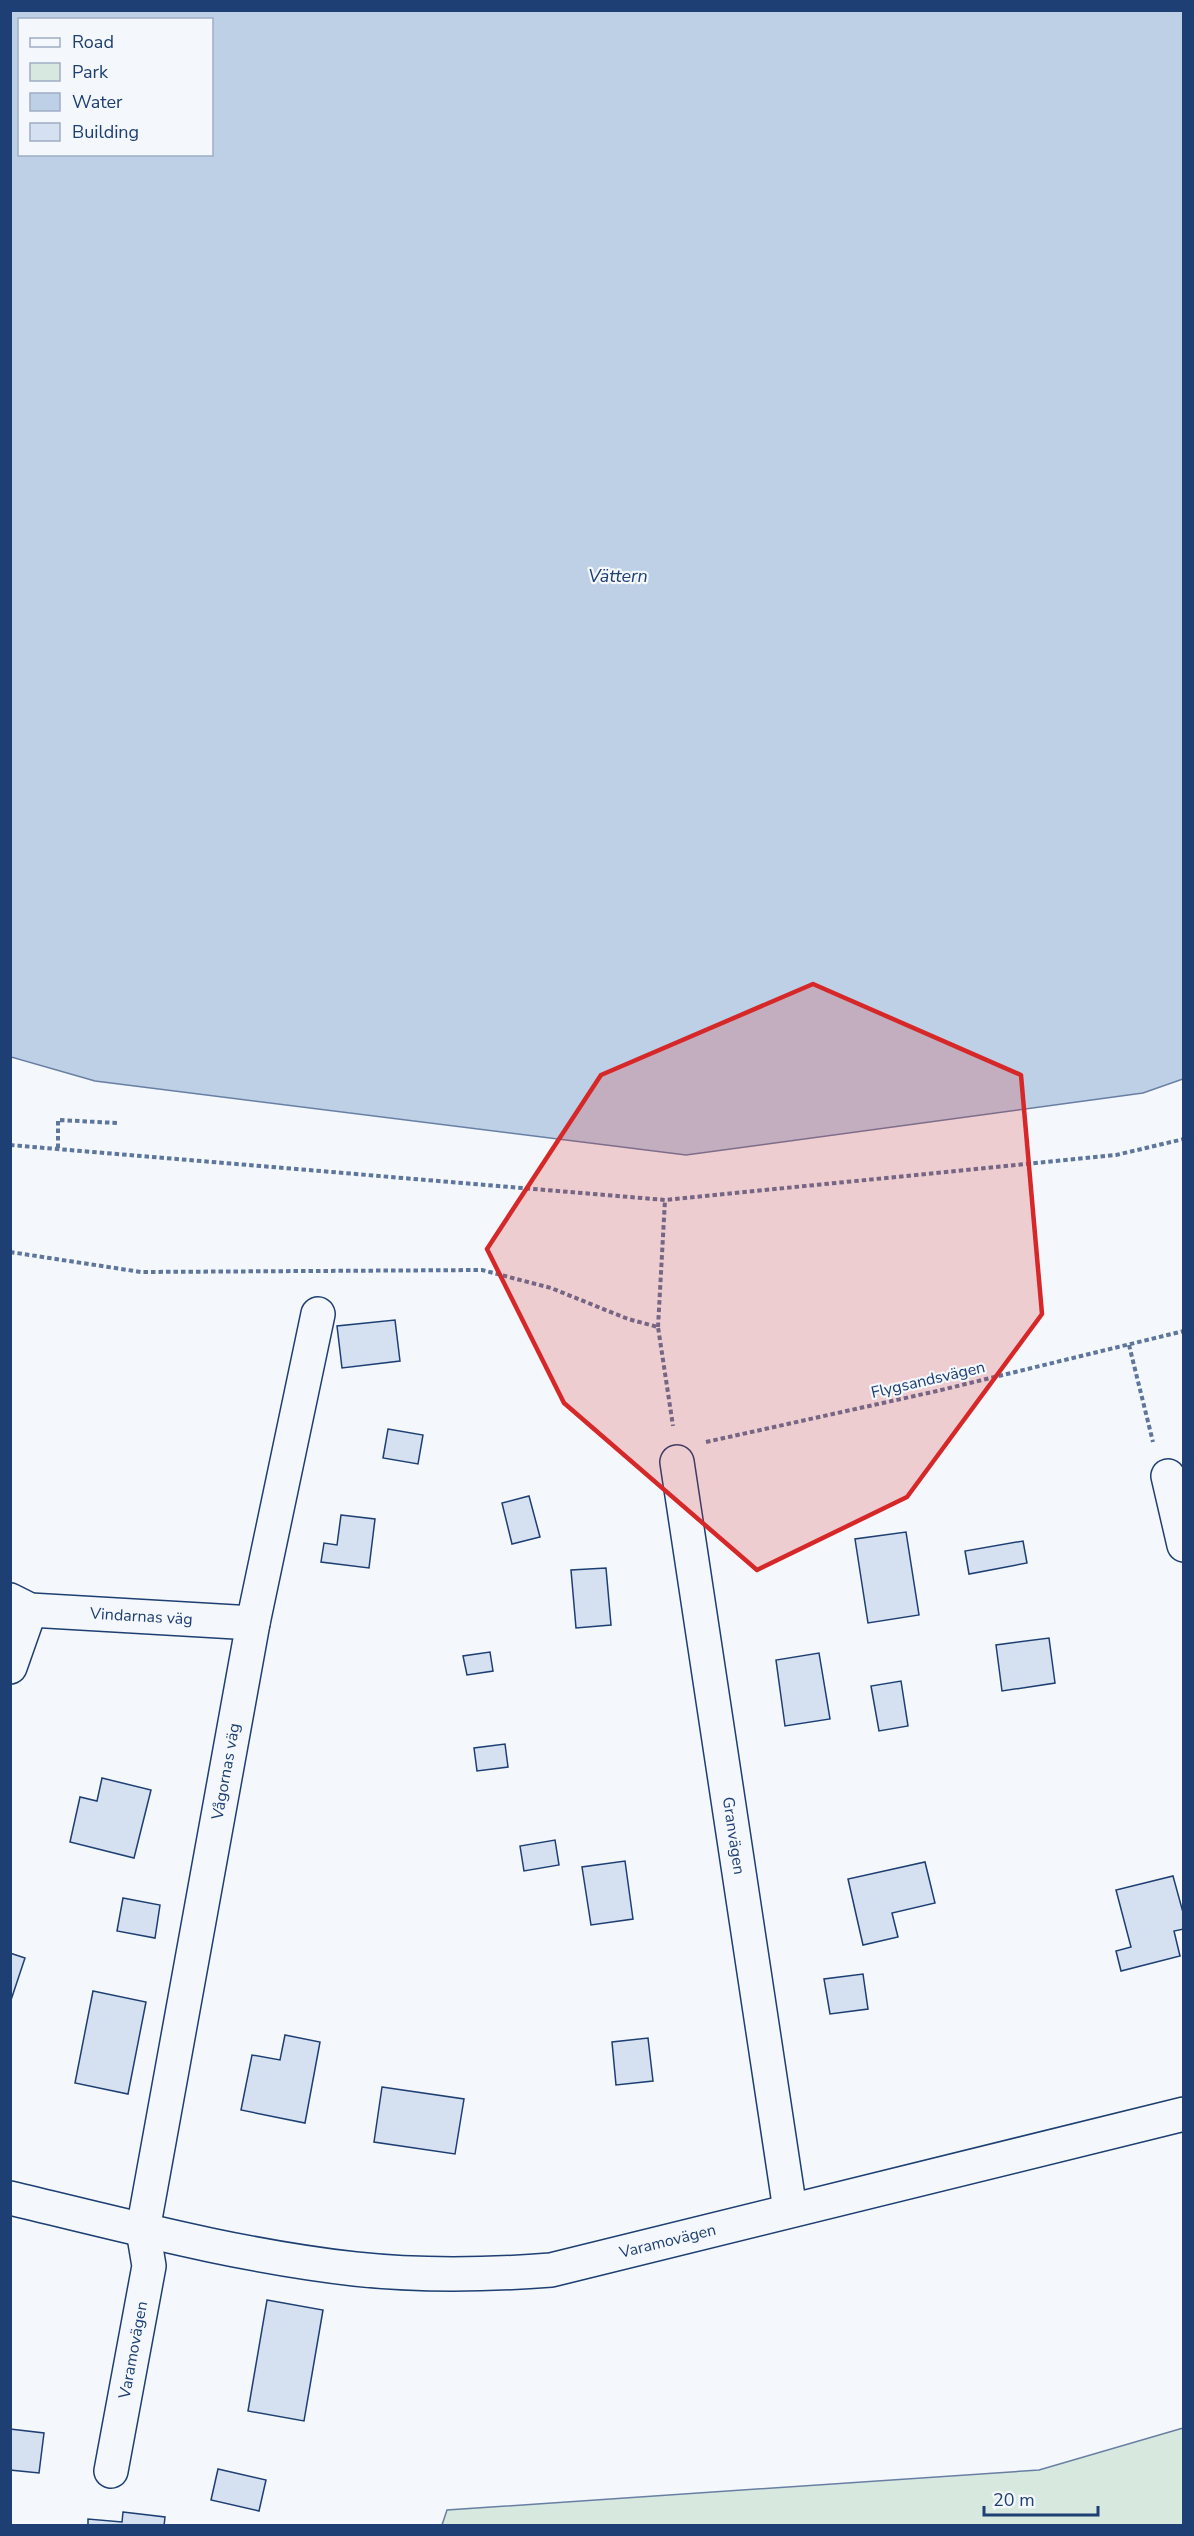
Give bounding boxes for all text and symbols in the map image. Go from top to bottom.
legend [18,18,213,156]
text: Road [72,30,114,54]
text: Park [72,60,109,84]
text: Water [72,90,123,114]
text: Building [72,120,139,144]
water label: Vättern [588,564,648,588]
street label: Flygsandsvägen [869,1356,987,1404]
street label: Vindarnas väg [89,1602,193,1630]
street label: Vågornas väg [206,1721,246,1823]
street label: Granvägen [717,1795,750,1876]
street label: Varamovägen [616,2219,718,2264]
street label: Varamovägen [113,2299,153,2402]
scale bar [984,2479,1098,2517]
text: 20 m [993,2488,1035,2512]

